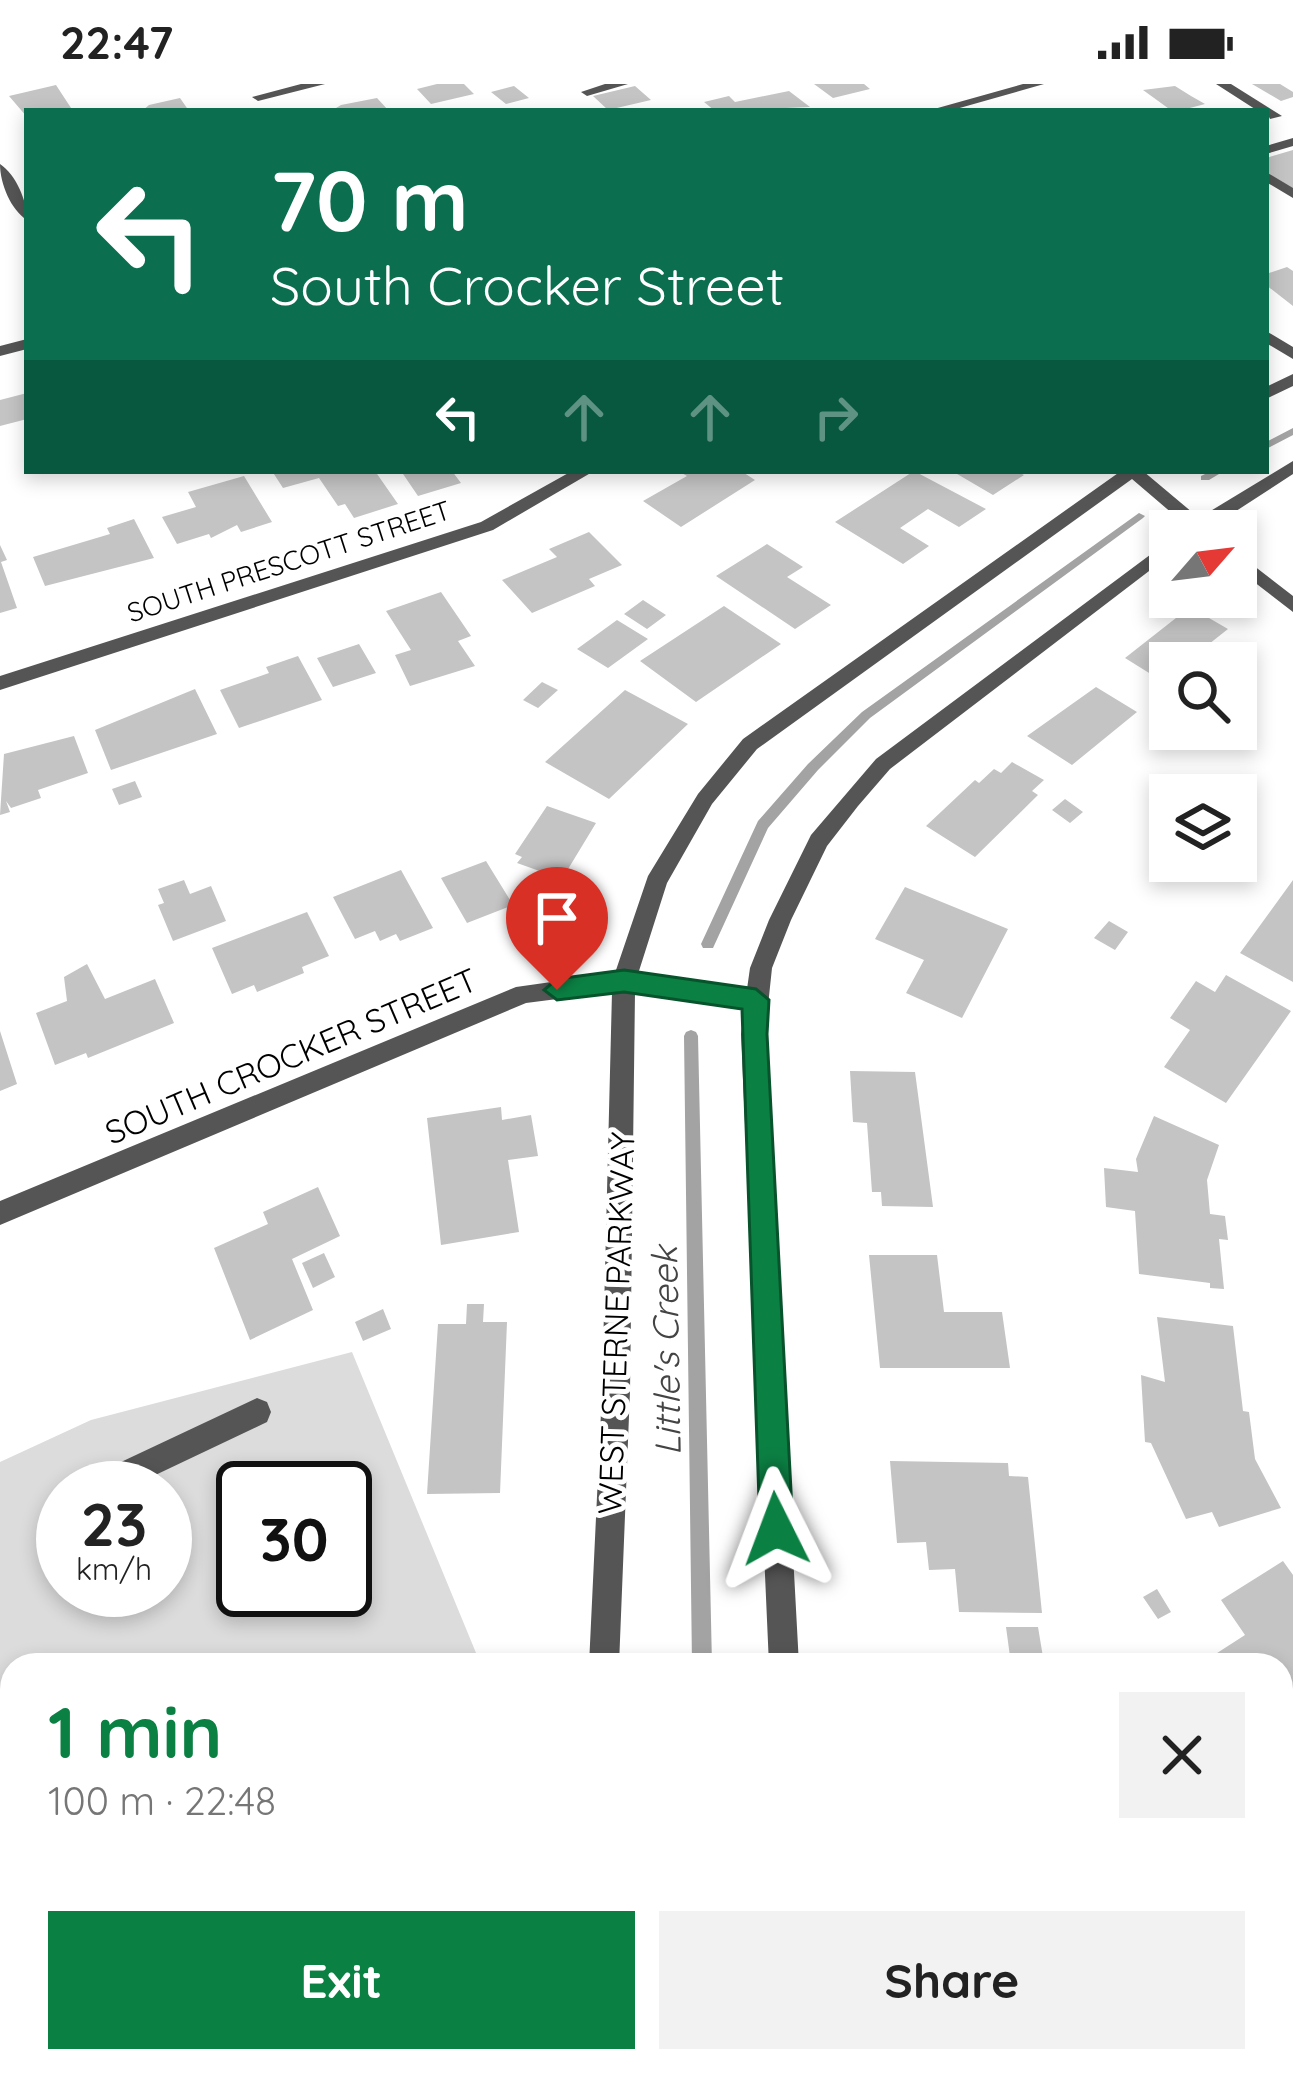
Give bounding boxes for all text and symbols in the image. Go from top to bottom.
text: 22:47 [60,14,173,70]
text: 70 m [270,147,469,252]
icon: left [72,156,228,312]
text: South Crocker Street [270,251,784,319]
icon: left [425,384,491,450]
icon: ahead [551,384,617,450]
icon: ahead [677,384,743,450]
icon: right [803,384,869,450]
street label: SOUTH PRESCOTT STREET [123,493,455,629]
north arrow [1149,510,1257,618]
map controls [1149,510,1257,882]
button: search [1149,642,1257,750]
button: layers [1149,774,1257,882]
pin [506,867,608,990]
icon: arrive [524,885,590,951]
street label: SOUTH CROCKER STREET [99,958,483,1153]
street label: WEST STERNE PARKWAY [588,1131,643,1515]
water label: Little's Creek [641,1243,690,1456]
speed limit sign: 30 [216,1461,372,1617]
position arrow [713,1466,839,1592]
text: 23 [81,1486,147,1561]
text: km/h [76,1550,152,1588]
text: 1 min [48,1686,222,1776]
button: close [1119,1692,1245,1818]
text: 100 m · 22:48 [48,1776,276,1825]
button: Exit [48,1911,635,2049]
button: Share [659,1911,1245,2049]

